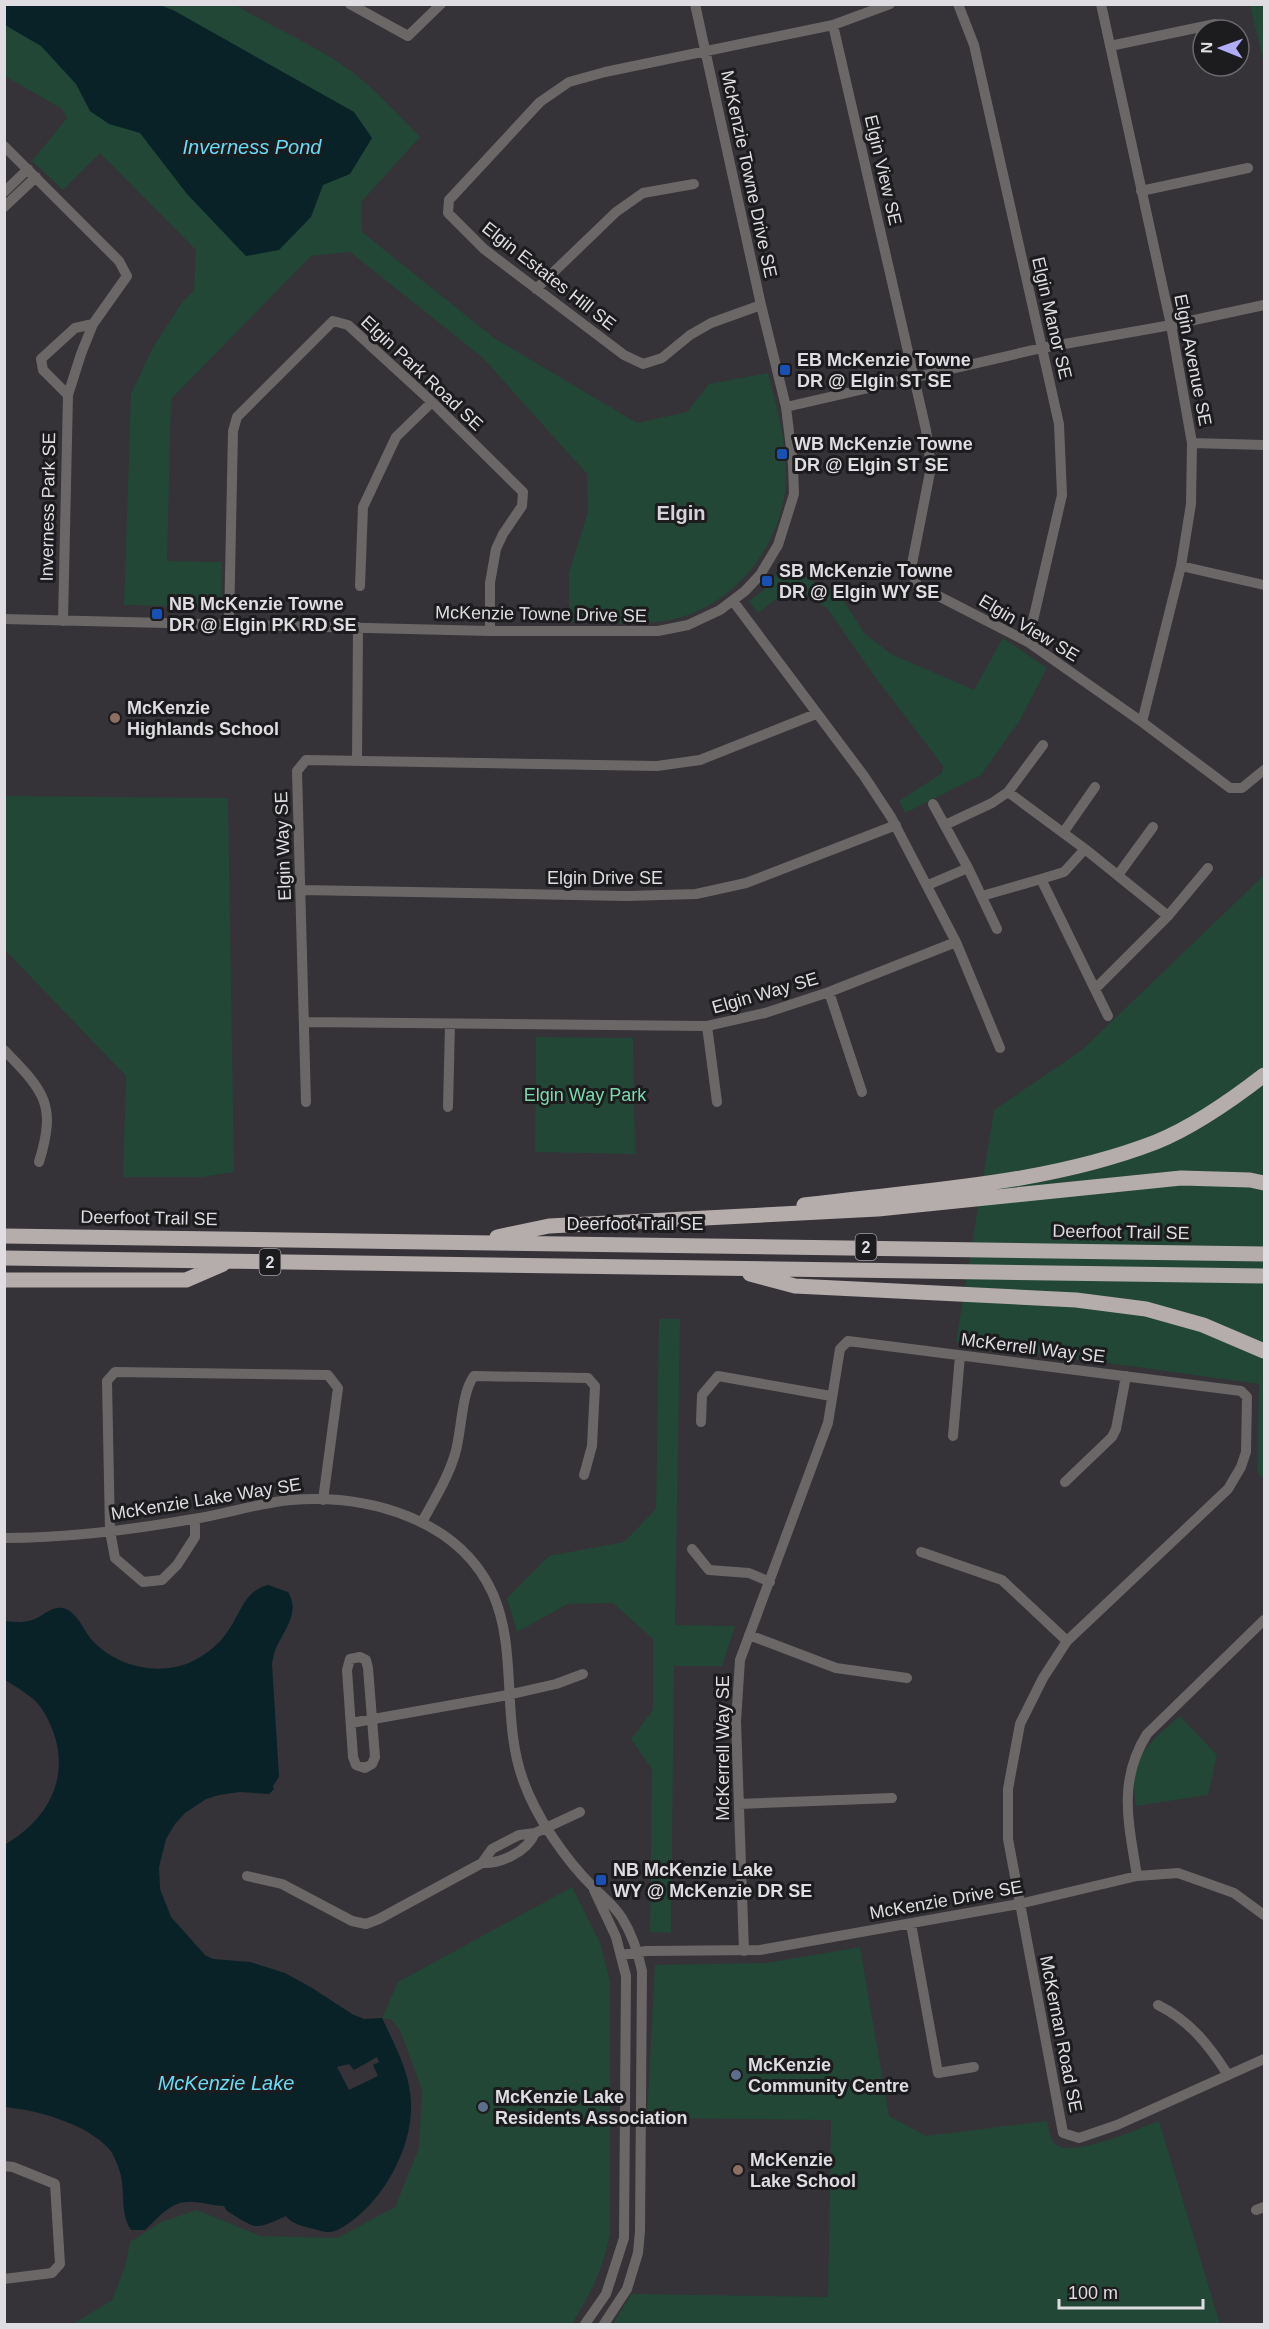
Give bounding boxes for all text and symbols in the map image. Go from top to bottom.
north arrow [1191,18,1251,78]
text: N [1198,42,1215,54]
street label: McKenzie Towne Drive SE [717,68,781,280]
street label: Elgin View SE [861,113,905,227]
water label: Inverness Pond [183,136,322,158]
street label: Elgin Estates Hill SE [478,218,620,334]
street label: Elgin Manor SE [1028,255,1076,381]
street label: Elgin Avenue SE [1170,292,1216,428]
street label: Elgin Park Road SE [357,311,487,435]
place label: EB McKenzie Towne DR @ Elgin ST SE [797,350,971,391]
marker: EB McKenzie Towne DR @ Elgin ST SE [778,363,792,377]
street label: Inverness Park SE [37,432,59,582]
place label: WB McKenzie Towne DR @ Elgin ST SE [794,434,973,475]
marker: WB McKenzie Towne DR @ Elgin ST SE [775,447,789,461]
district label: Elgin [657,502,705,524]
place label: SB McKenzie Towne DR @ Elgin WY SE [779,561,953,602]
marker: SB McKenzie Towne DR @ Elgin WY SE [760,574,774,588]
street label: Elgin View SE [976,590,1082,666]
place label: NB McKenzie Towne DR @ Elgin PK RD SE [169,594,357,635]
street label: McKenzie Towne Drive SE [435,602,647,626]
marker: NB McKenzie Towne DR @ Elgin PK RD SE [150,607,164,621]
place label: McKenzie Highlands School [127,698,279,739]
marker: McKenzie Highlands School [108,711,122,725]
street label: Elgin Way SE [271,791,295,901]
street label: Elgin Drive SE [547,868,663,888]
street label: Elgin Way SE [710,968,820,1018]
park label: Elgin Way Park [524,1085,647,1105]
street label: Deerfoot Trail SE [80,1207,218,1229]
street label: Deerfoot Trail SE [566,1214,704,1234]
street label: Deerfoot Trail SE [1052,1221,1190,1243]
road number: 2 [856,1234,876,1260]
road number: 2 [260,1249,280,1275]
street label: McKerrell Way SE [960,1329,1106,1367]
street label: McKenzie Lake Way SE [109,1474,303,1524]
street label: McKerrell Way SE [713,1675,733,1821]
place label: NB McKenzie Lake WY @ McKenzie DR SE [613,1860,812,1901]
marker: NB McKenzie Lake WY @ McKenzie DR SE [594,1873,608,1887]
street label: McKenzie Drive SE [868,1877,1024,1923]
street label: McKernan Road SE [1036,1954,1086,2114]
place label: McKenzie Community Centre [748,2055,909,2096]
marker: McKenzie Community Centre [729,2068,743,2082]
water label: McKenzie Lake [158,2072,294,2094]
place label: McKenzie Lake Residents Association [495,2087,687,2128]
marker: McKenzie Lake Residents Association [476,2100,490,2114]
place label: McKenzie Lake School [750,2150,856,2191]
marker: McKenzie Lake School [731,2163,745,2177]
scale bar [1059,2272,1203,2310]
text: 100 m [1068,2283,1118,2303]

